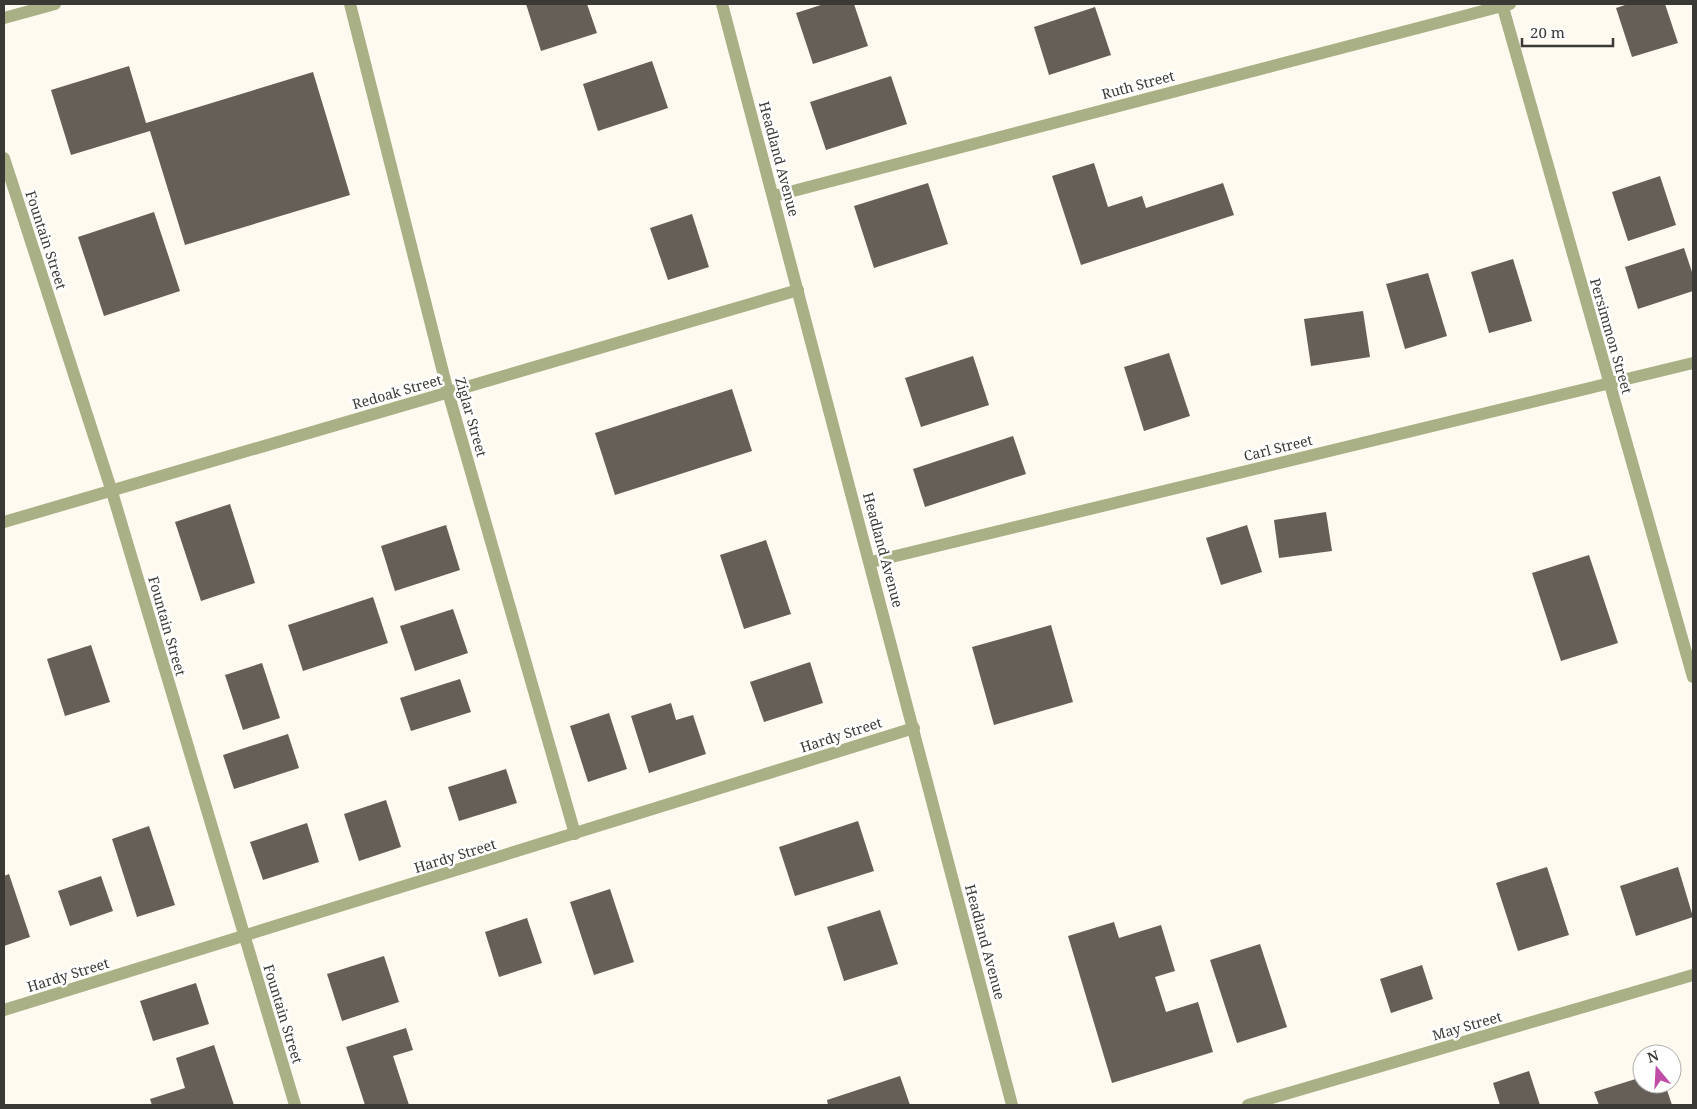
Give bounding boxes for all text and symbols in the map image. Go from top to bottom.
scale bar [1522,15,1613,47]
text: 20 m [1530,22,1565,42]
street label: Ruth Street [1099,66,1176,103]
street label: Headland Avenue [755,99,804,219]
street label: Fountain Street [22,188,71,292]
street label: Persimmon Street [1586,276,1637,396]
street label: Redoak Street [350,370,444,413]
street label: Ziglar Street [451,375,492,459]
street label: Carl Street [1242,430,1314,465]
street label: Headland Avenue [859,490,908,610]
street label: Fountain Street [144,574,191,678]
street label: Hardy Street [798,712,884,757]
street label: Hardy Street [412,834,498,877]
street label: Headland Avenue [961,882,1010,1002]
street label: Hardy Street [25,953,111,996]
street label: Fountain Street [259,962,308,1066]
street label: May Street [1430,1007,1504,1044]
north arrow [1632,1044,1682,1094]
text: N [1645,1045,1661,1067]

